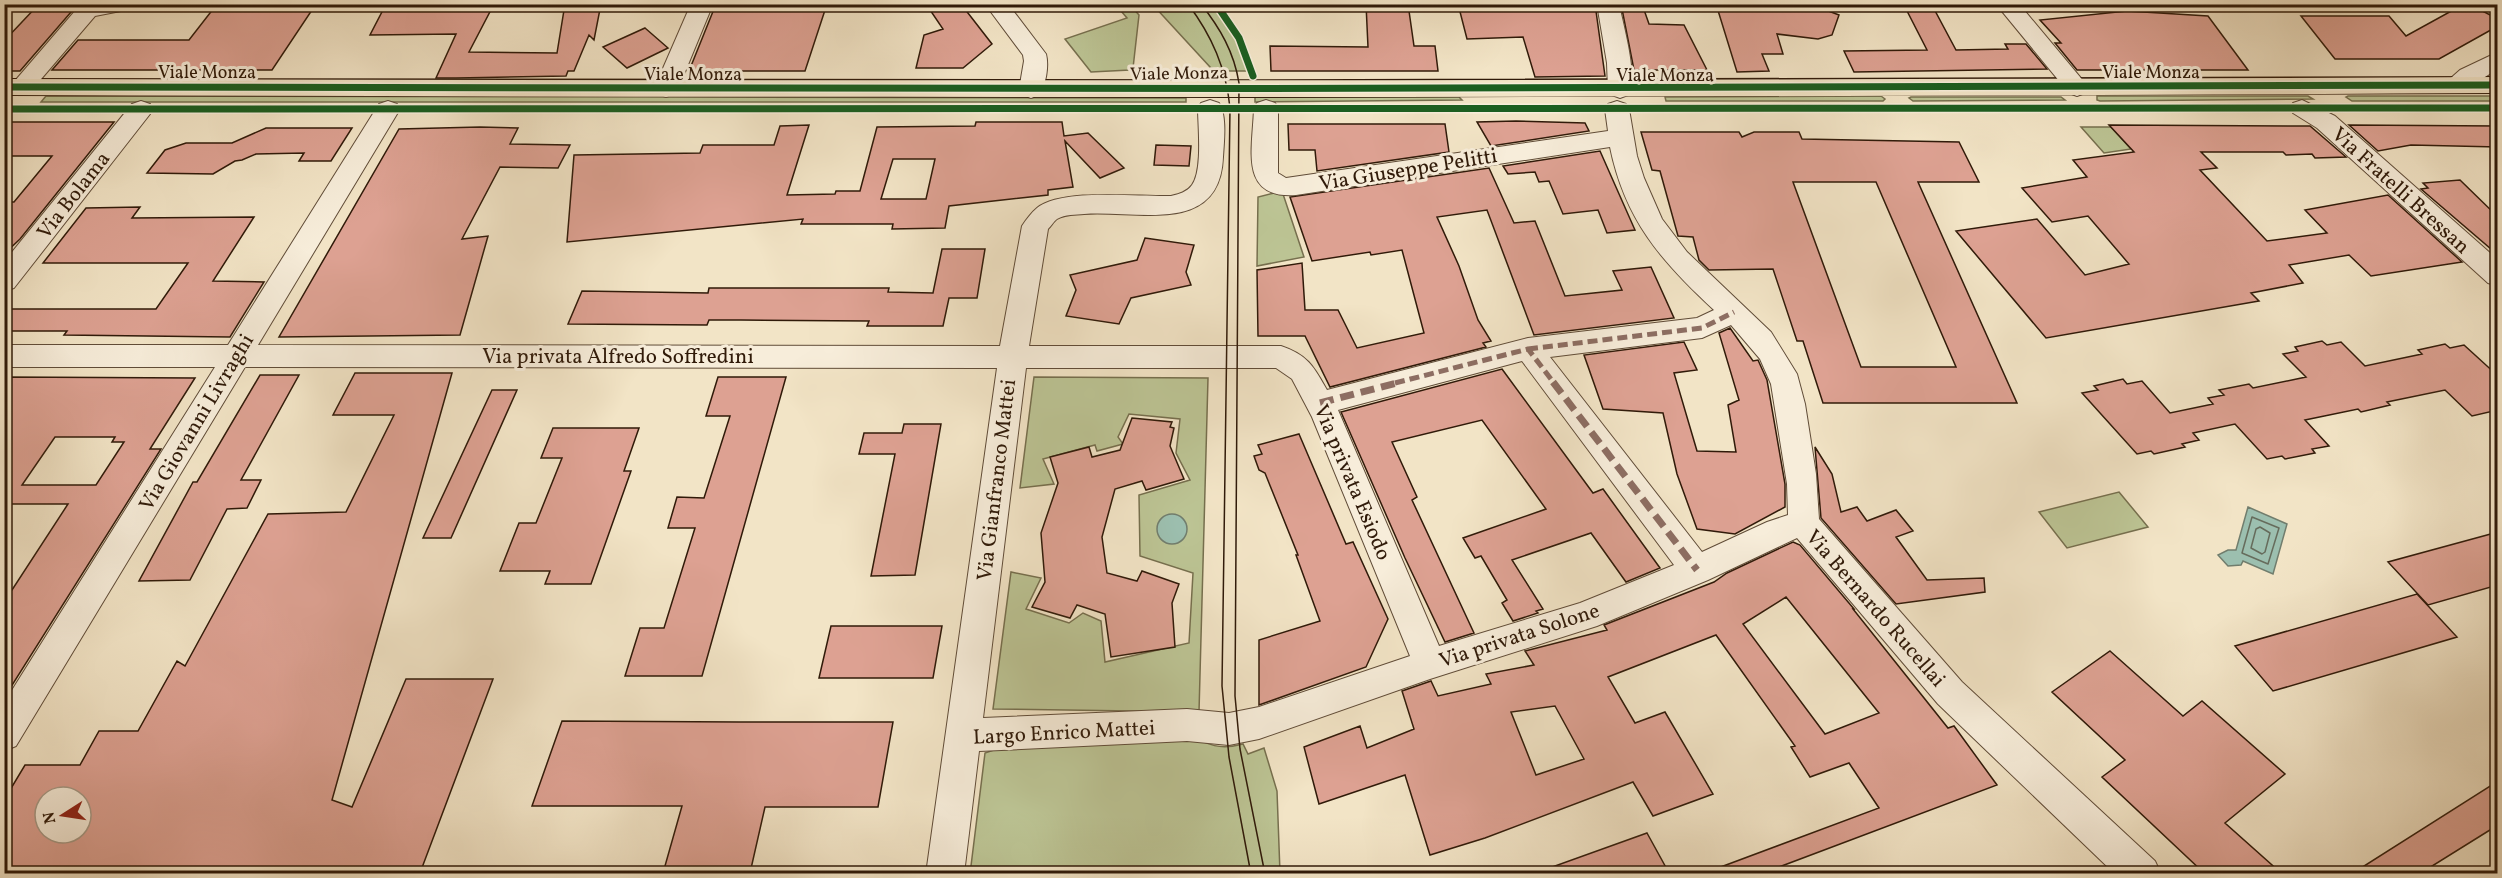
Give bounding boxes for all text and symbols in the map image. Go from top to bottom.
street label: Viale Monza [158,61,256,86]
street label: Viale Monza [1130,61,1228,88]
street label: Viale Monza [2102,61,2200,86]
street label: Viale Monza [644,63,742,88]
street label: Viale Monza [1616,64,1714,89]
street label: Via Fratelli Bressan [2324,121,2476,261]
street label: Via Giuseppe Pelitti [1317,142,1499,199]
street label: Via Bolama [31,146,118,246]
street label: Via Giovanni Livraghi [133,329,262,517]
street label: Via privata Alfredo Soffredini [482,343,754,372]
street label: Via Gianfranco Mattei [971,378,1024,583]
street label: Via privata Esiodo [1306,400,1398,565]
street label: Via Bernardo Rucellai [1798,524,1951,694]
street label: Via privata Solone [1435,597,1604,676]
street label: Largo Enrico Mattei [972,714,1156,753]
north arrow [33,785,93,845]
text: N [38,809,62,826]

